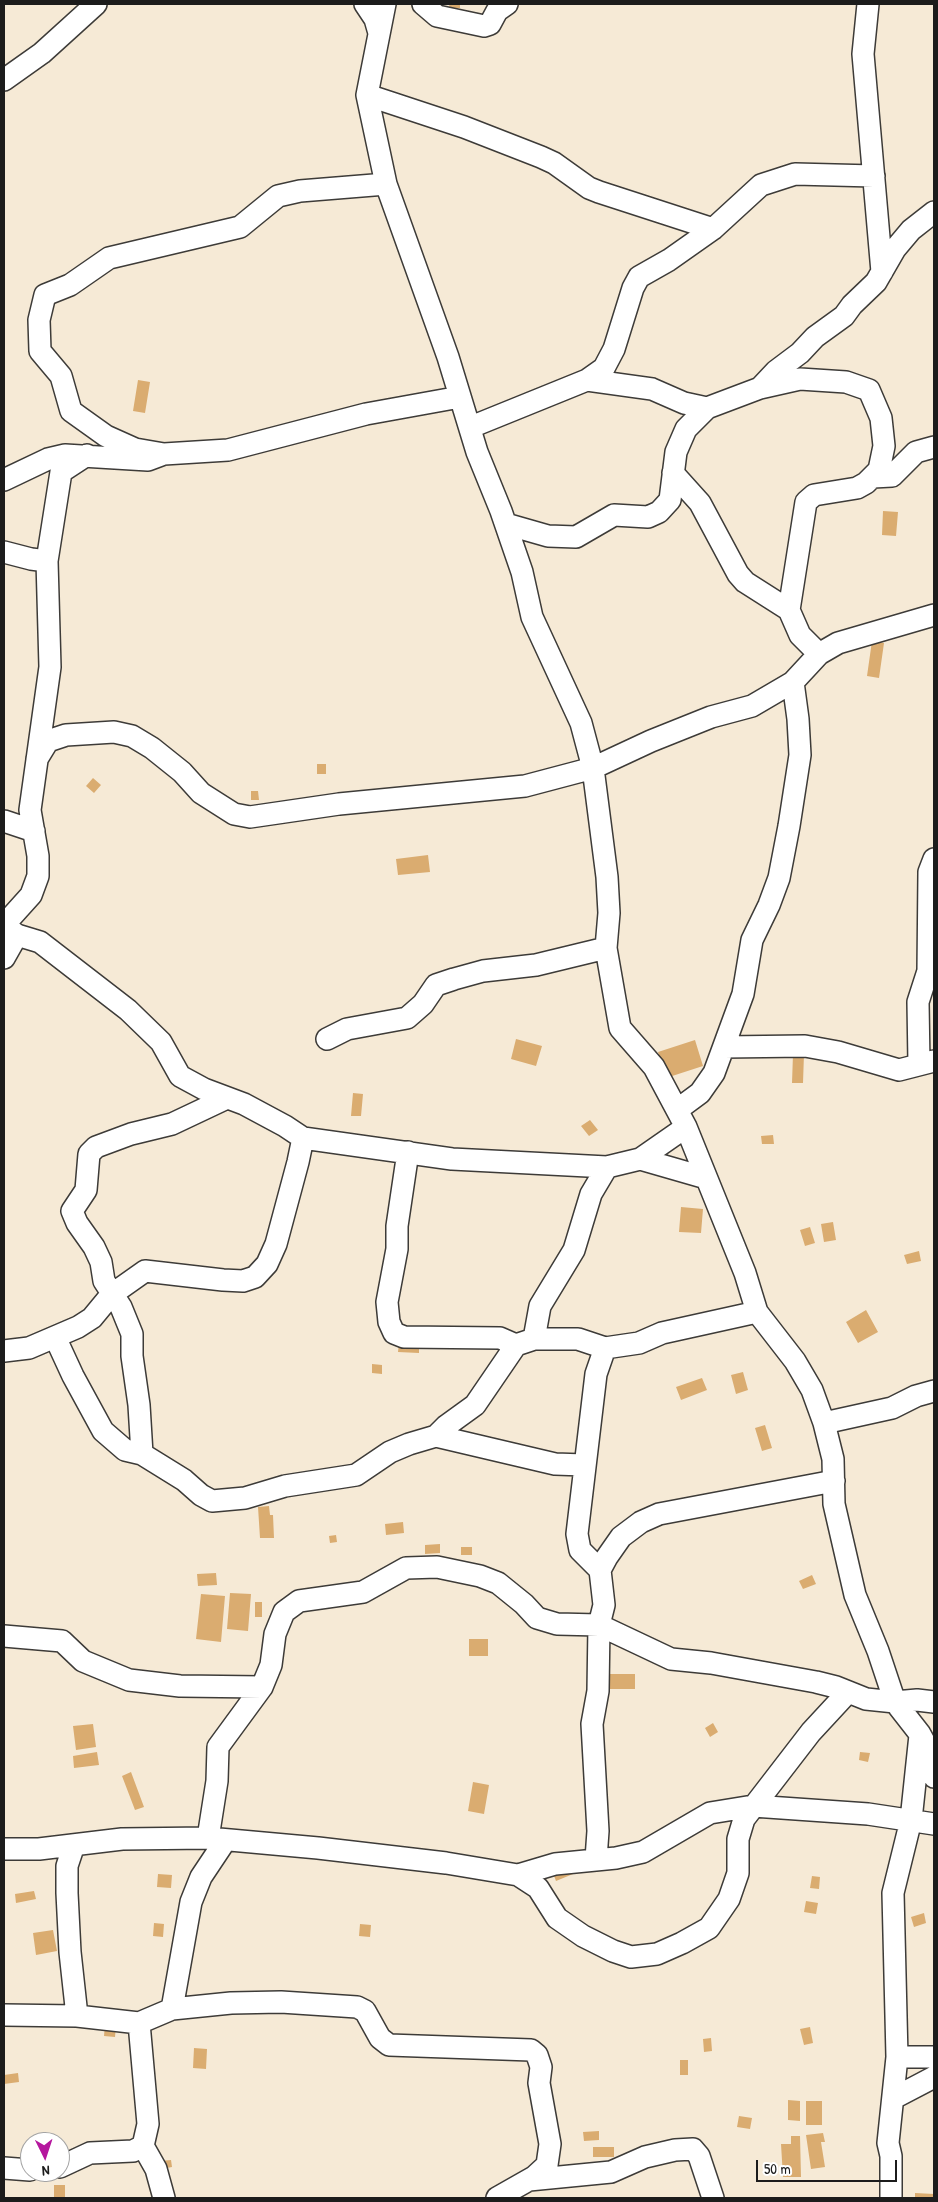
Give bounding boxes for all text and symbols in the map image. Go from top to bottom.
north arrow [20,2132,70,2182]
scale bar [758,2150,899,2182]
text: 50 m [764,2158,791,2179]
text: N [42,2162,50,2181]

